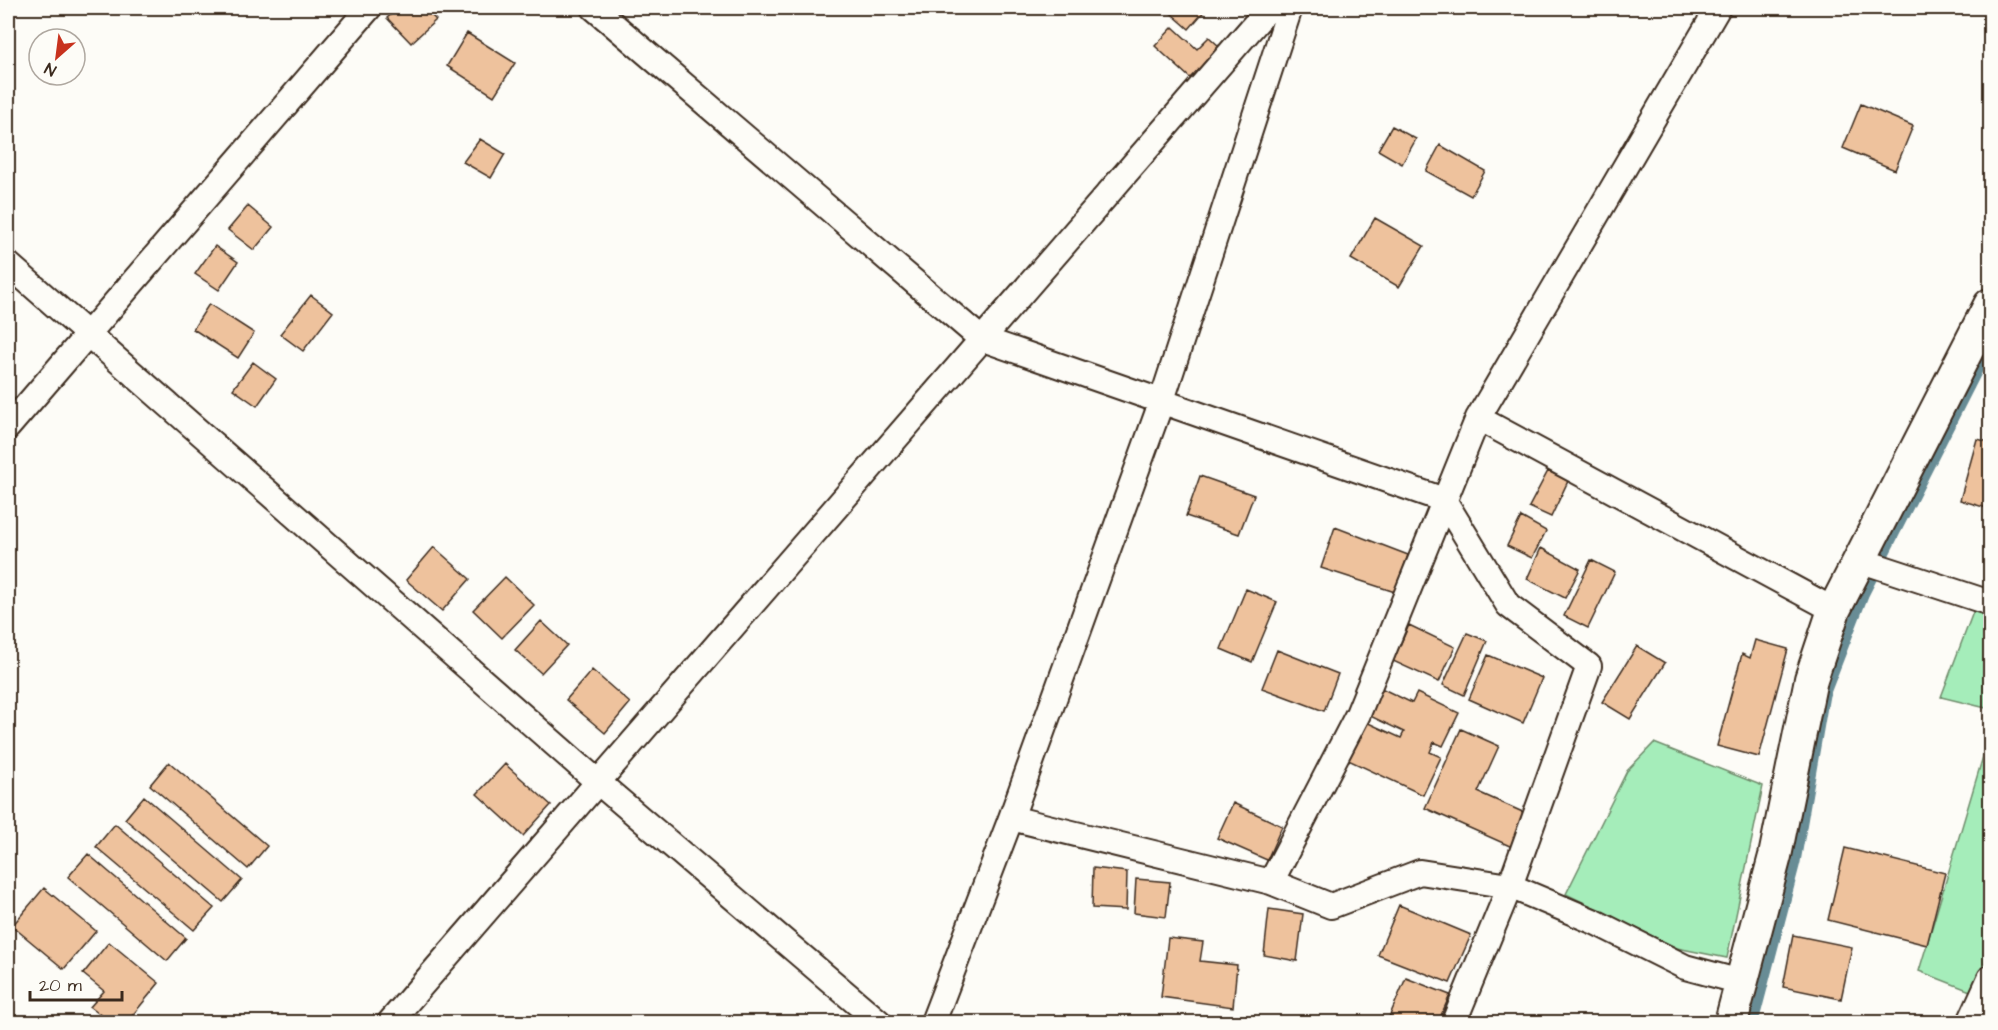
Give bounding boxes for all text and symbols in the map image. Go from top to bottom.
north arrow [27,27,87,87]
text: N [41,57,60,81]
scale bar [30,964,122,1002]
text: 20 m [39,973,82,998]

